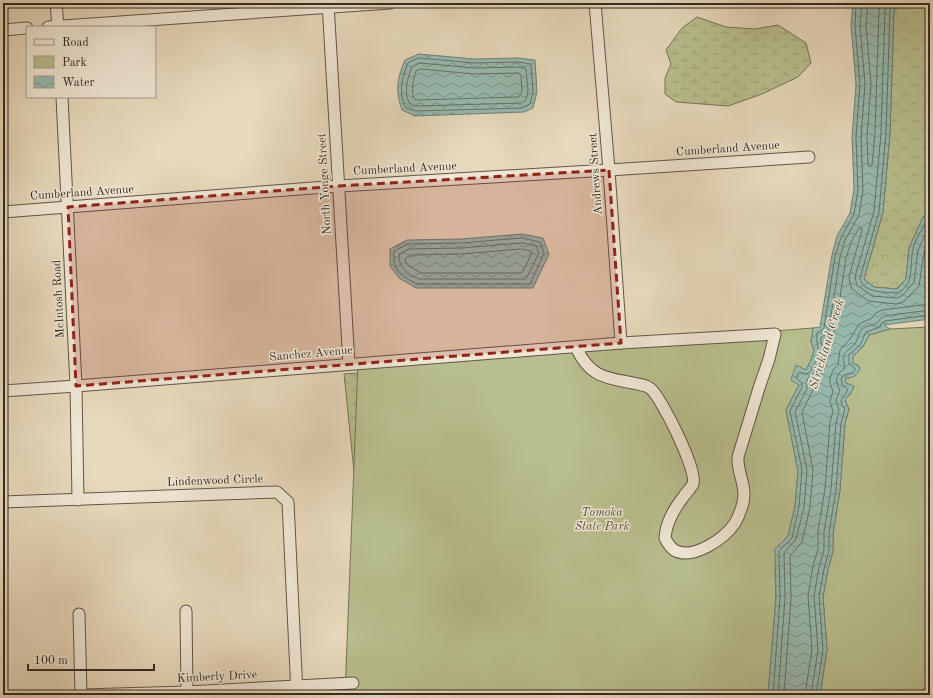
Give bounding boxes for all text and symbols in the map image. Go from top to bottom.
legend [26,26,156,98]
text: Road [62,37,89,49]
text: Park [62,57,87,69]
text: Water [62,77,95,89]
street label: North Yonge Street [316,133,334,235]
street label: Andrews Street [587,133,605,215]
street label: Cumberland Avenue [676,139,781,159]
street label: Cumberland Avenue [353,160,458,178]
street label: Cumberland Avenue [30,183,135,203]
street label: McIntosh Road [51,259,67,339]
water label: Strickland Creek [807,297,847,391]
street label: Sanchez Avenue [269,344,354,364]
street label: Lindenwood Circle [167,473,264,489]
park label: Tomoka State Park [575,507,629,533]
scale bar [28,646,154,672]
text: 100 m [34,655,68,667]
street label: Kimberly Drive [177,669,258,685]

